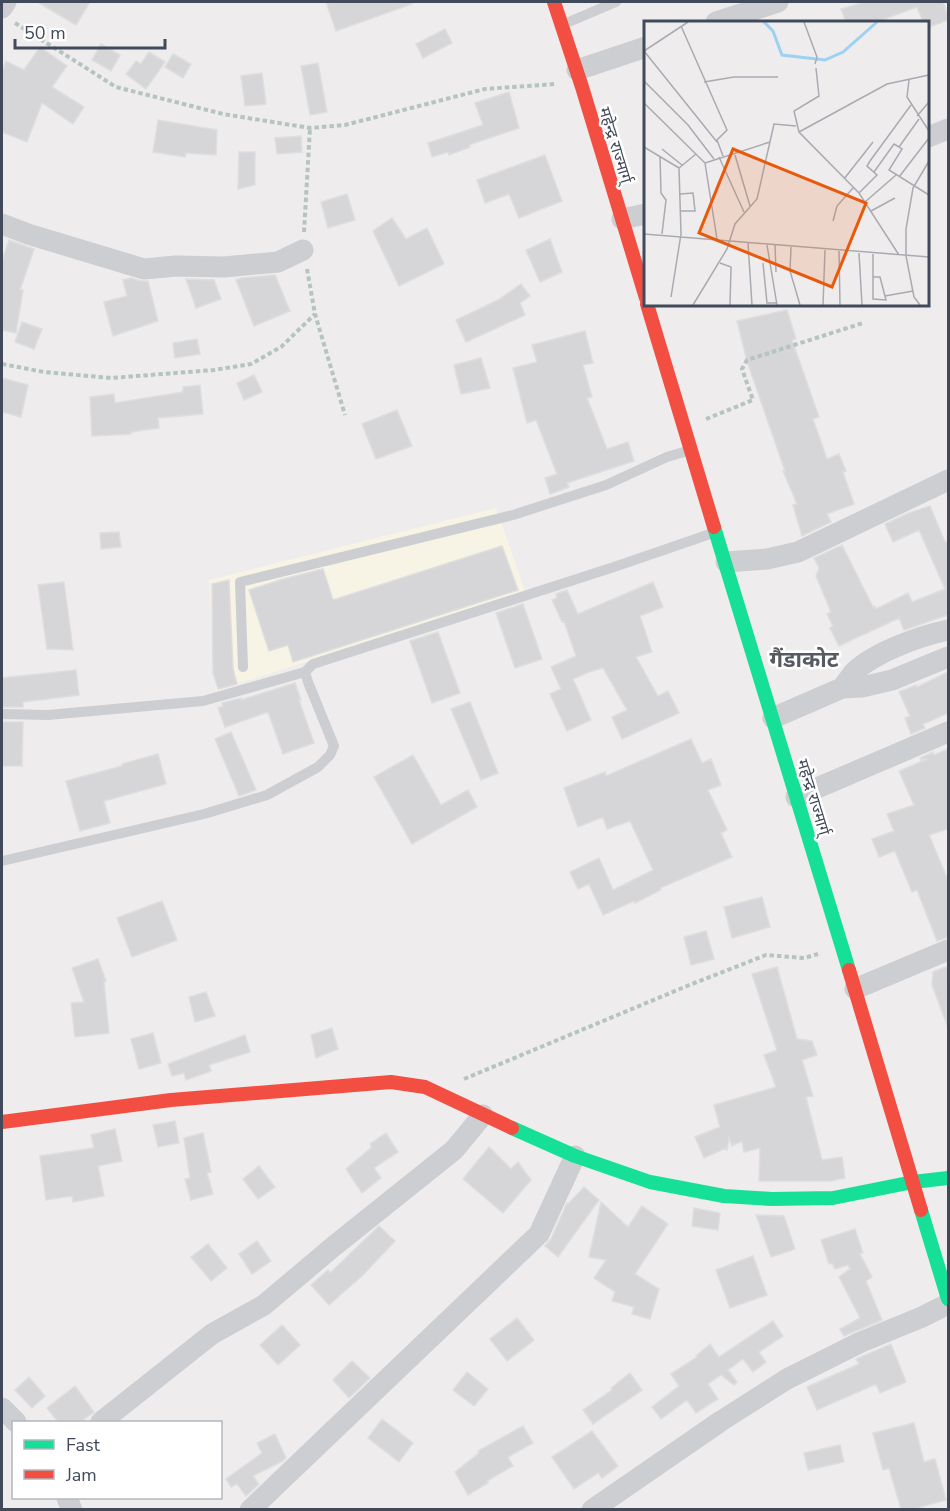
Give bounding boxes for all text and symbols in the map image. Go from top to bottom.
scale bar [15,12,165,50]
text: 50 m [24,21,66,45]
inset map [644,21,929,306]
street label: महेन्द्र राज्मार्ग् [593,105,638,189]
district label: गैंडाकोट [769,645,840,675]
street label: महेन्द्र राज्मार्ग् [791,757,836,841]
legend [12,1421,222,1499]
text: Fast [66,1433,101,1457]
text: Jam [65,1463,97,1487]

